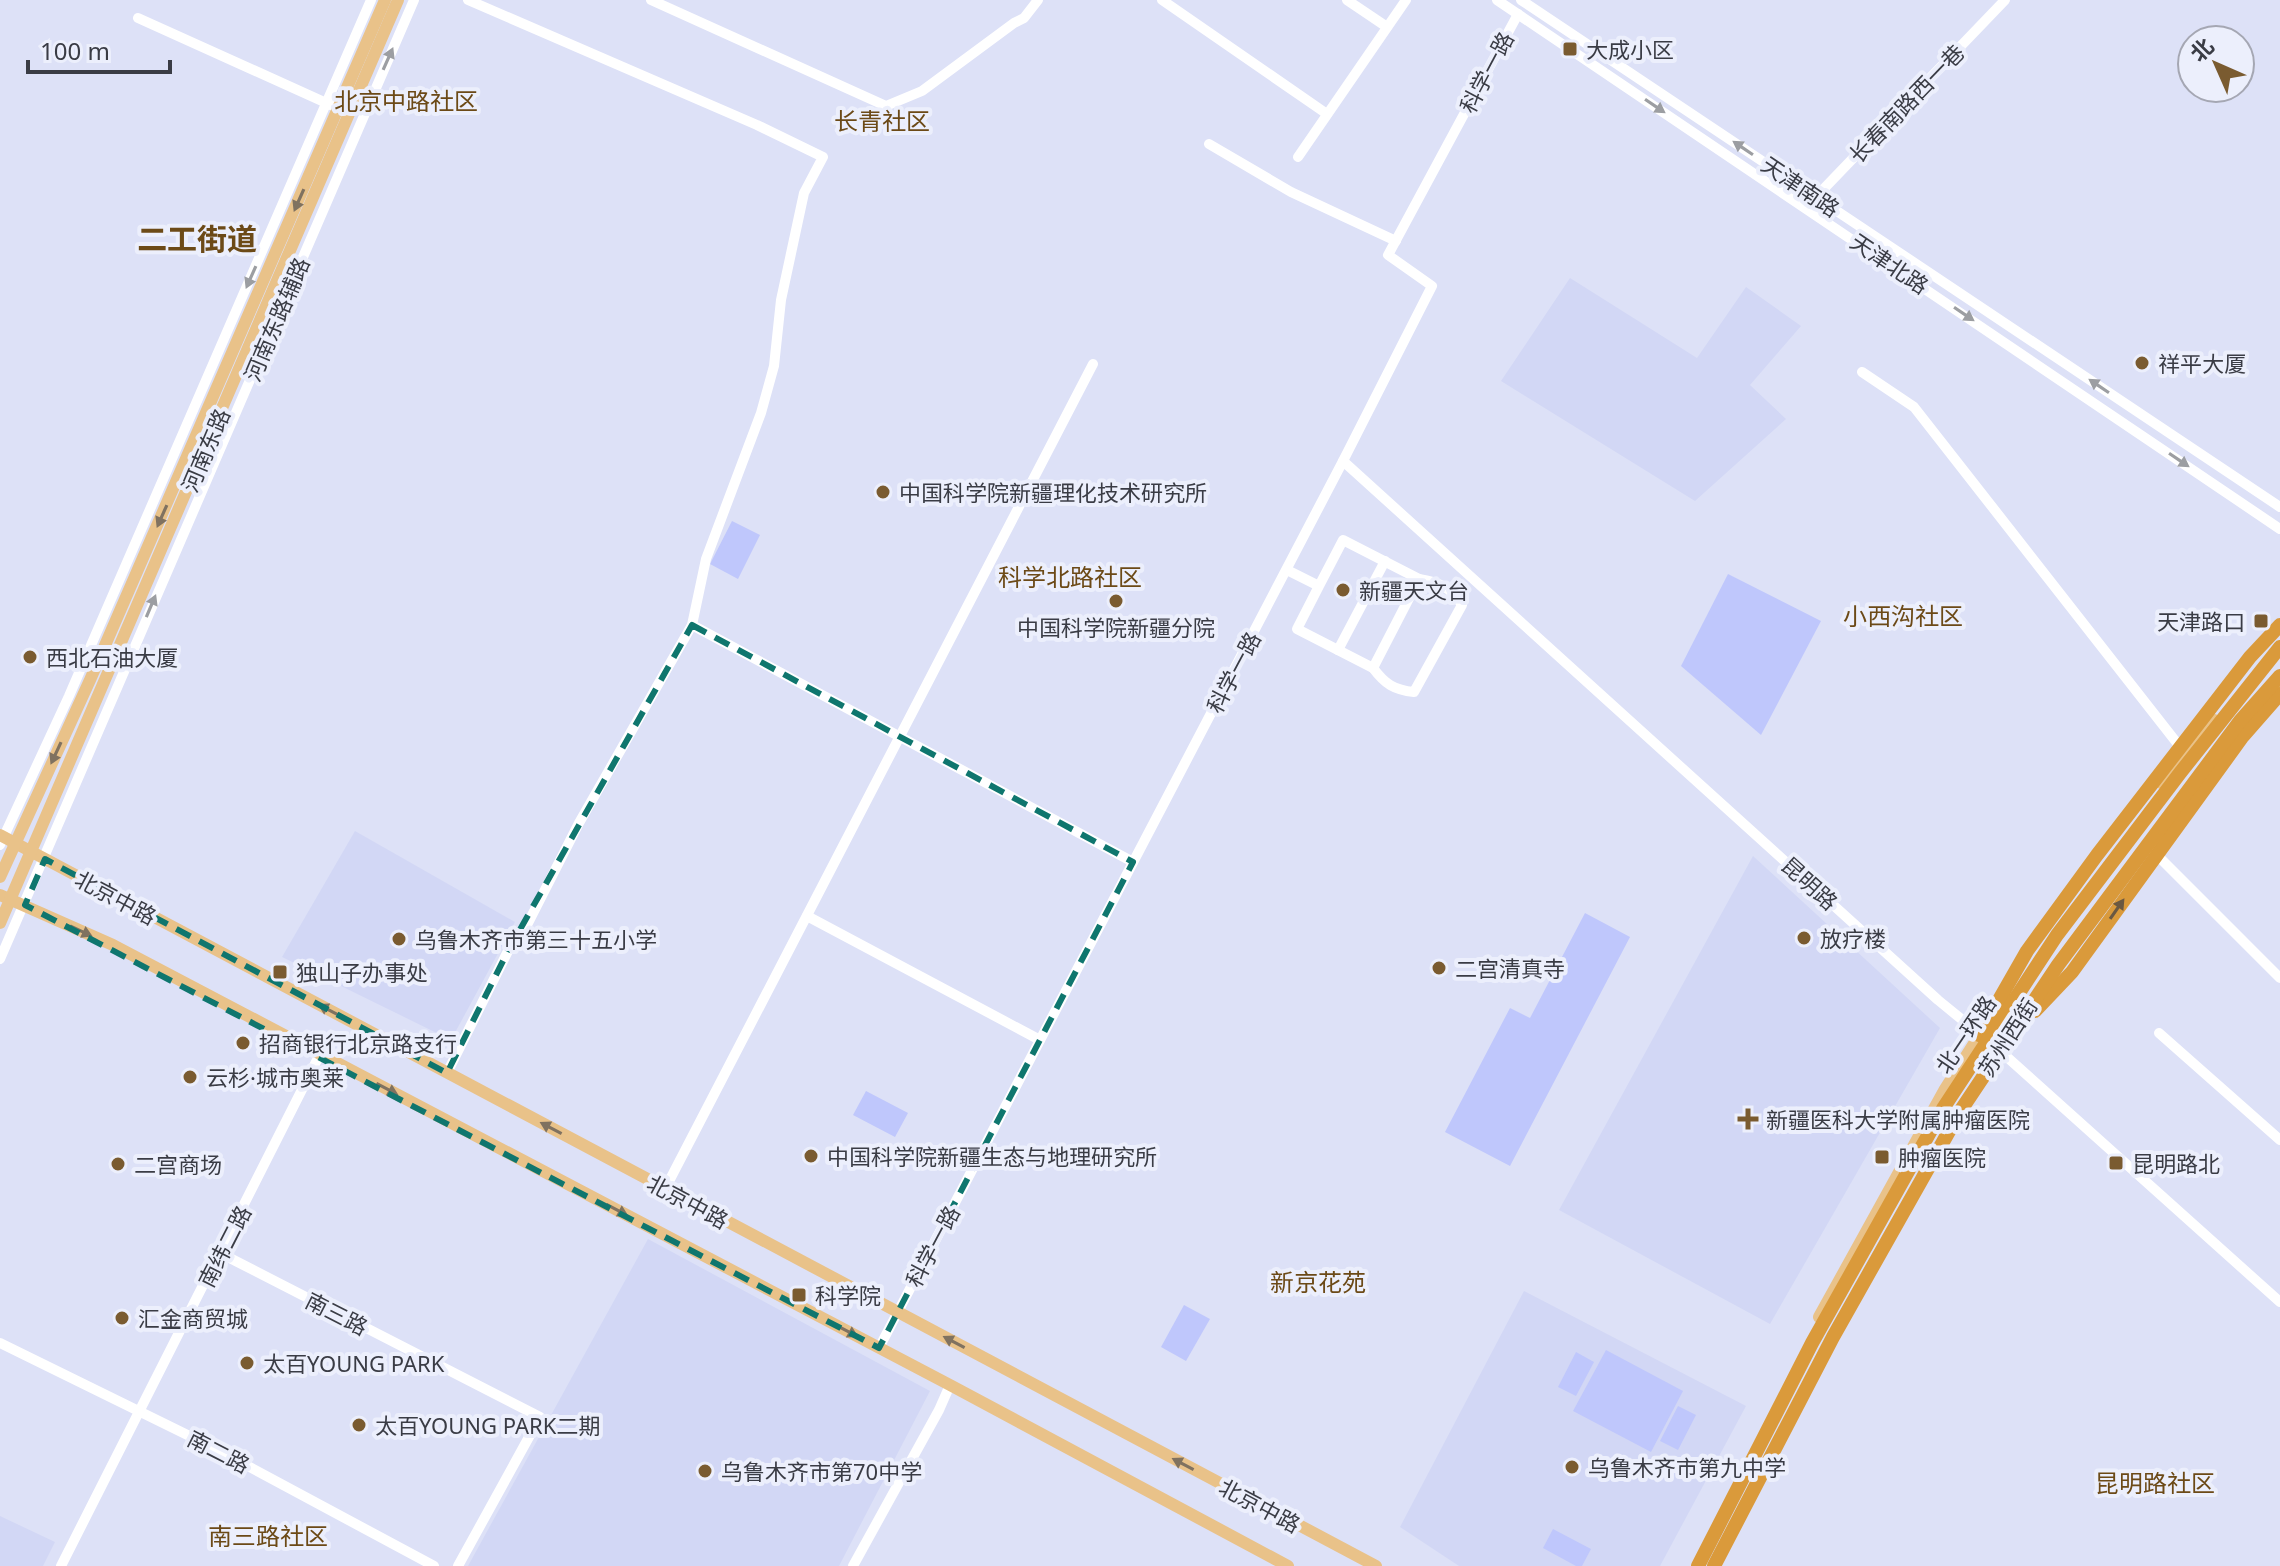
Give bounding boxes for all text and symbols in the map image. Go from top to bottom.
scale bar [28,24,170,74]
north arrow [2176,24,2256,104]
street label: 科学一路 [1452,26,1520,118]
text: 北 [2183,31,2220,68]
text: 100 m [40,34,110,67]
place label: 大成小区 [1586,34,1674,64]
street label: 长春南路西一巷 [1842,37,1970,169]
marker: 大成小区 [1561,40,1579,58]
one-way arrow [382,48,395,71]
district label: 北京中路社区 [334,84,478,117]
one-way arrow [1645,98,1666,113]
district label: 长青社区 [834,104,930,137]
one-way arrow [1732,141,1754,156]
street label: 天津南路 [1756,149,1846,223]
one-way arrow [292,188,306,212]
district label: 二工街道 [137,218,257,259]
street label: 天津北路 [1845,226,1935,300]
street label: 河南东路辅路 [236,252,316,386]
one-way arrow [245,265,258,289]
one-way arrow [1953,306,1974,321]
place label: 祥平大厦 [2158,348,2246,378]
marker: 祥平大厦 [2133,354,2151,372]
one-way arrow [2088,378,2109,393]
street label: 河南东路 [174,404,236,496]
one-way arrow [2168,452,2189,467]
place label: 中国科学院新疆理化技术研究所 [899,477,1207,507]
marker: 中国科学院新疆理化技术研究所 [874,483,892,501]
one-way arrow [155,504,168,527]
district label: 科学北路社区 [998,560,1142,593]
place label: 新疆天文台 [1359,575,1469,605]
marker: 新疆天文台 [1334,581,1352,599]
marker: 中国科学院新疆分院 [1107,592,1125,610]
one-way arrow [145,594,158,618]
district label: 小西沟社区 [1843,599,1963,632]
place label: 天津路口 [2157,606,2245,636]
place label: 中国科学院新疆分院 [1017,612,1215,642]
marker: 天津路口 [2252,612,2270,630]
street label: 科学一路 [1199,626,1267,718]
place label: 西北石油大厦 [46,642,178,672]
marker: 西北石油大厦 [21,648,39,666]
one-way arrow [49,742,63,765]
street label: 昆明路 [1775,850,1845,916]
street label: 北京中路 [70,863,162,931]
one-way arrow [2109,898,2124,919]
place label: 放疗楼 [1820,923,1886,953]
one-way arrow [70,924,93,938]
place label: 乌鲁木齐市第三十五小学 [415,924,657,954]
marker: 放疗楼 [1795,929,1813,947]
marker: 乌鲁木齐市第三十五小学 [390,930,408,948]
place label: 二宫清真寺 [1455,953,1565,983]
place label: 独山子办事处 [296,957,428,987]
marker: 二宫清真寺 [1430,959,1448,977]
marker: 独山子办事处 [271,963,289,981]
street label: 北一环路 [1928,989,2002,1079]
street label: 苏州西街 [1970,992,2044,1082]
one-way arrow [318,1003,340,1017]
place label: 招商银行北京路支行 [259,1028,457,1058]
marker: 招商银行北京路支行 [234,1034,252,1052]
place label: 云杉·城市奥莱 [206,1062,344,1092]
marker: 云杉·城市奥莱 [181,1068,199,1086]
one-way arrow [375,1082,398,1096]
place label: 新疆医科大学附属肿瘤医院 [1766,1104,2030,1134]
marker: 新疆医科大学附属肿瘤医院 [1737,1108,1759,1130]
one-way arrow [540,1121,562,1135]
place label: 中国科学院新疆生态与地理研究所 [827,1141,1157,1171]
place label: 肿瘤医院 [1898,1142,1986,1172]
marker: 中国科学院新疆生态与地理研究所 [802,1147,820,1165]
marker: 肿瘤医院 [1873,1148,1891,1166]
place label: 昆明路北 [2132,1148,2220,1178]
place label: 二宫商场 [134,1149,222,1179]
marker: 昆明路北 [2107,1154,2125,1172]
marker: 二宫商场 [109,1155,127,1173]
street label: 北京中路 [642,1167,734,1235]
street label: 南纬二路 [191,1200,257,1292]
street label: 科学一路 [898,1200,966,1292]
one-way arrow [606,1202,628,1216]
district label: 新京花苑 [1270,1265,1366,1298]
place label: 科学院 [815,1280,881,1310]
street label: 南三路 [301,1285,373,1341]
marker: 科学院 [790,1286,808,1304]
place label: 汇金商贸城 [138,1303,248,1333]
marker: 汇金商贸城 [113,1309,131,1327]
one-way arrow [836,1324,859,1337]
one-way arrow [942,1335,965,1348]
place label: 太百YOUNG PARK [263,1348,445,1378]
marker: 太百YOUNG PARK [238,1354,256,1372]
place label: 太百YOUNG PARK二期 [375,1410,600,1440]
marker: 太百YOUNG PARK二期 [350,1416,368,1434]
street label: 南二路 [183,1423,255,1479]
place label: 乌鲁木齐市第九中学 [1588,1452,1786,1482]
place label: 乌鲁木齐市第70中学 [721,1456,922,1486]
one-way arrow [1172,1457,1195,1470]
marker: 乌鲁木齐市第九中学 [1563,1458,1581,1476]
marker: 乌鲁木齐市第70中学 [696,1462,714,1480]
district label: 昆明路社区 [2095,1466,2215,1499]
street label: 北京中路 [1214,1471,1306,1539]
district label: 南三路社区 [208,1519,328,1552]

